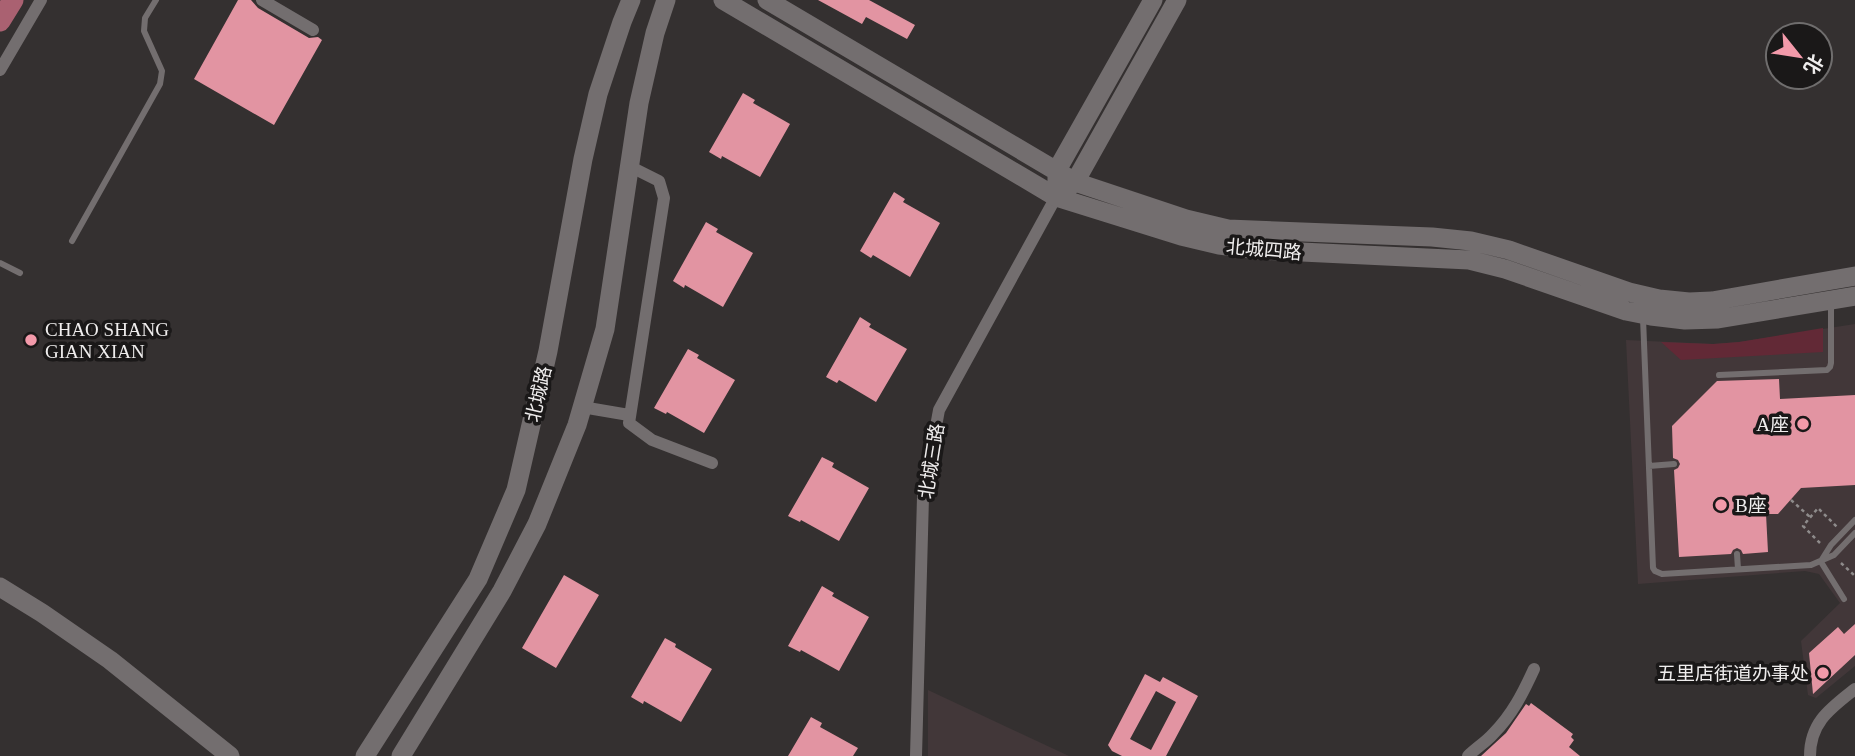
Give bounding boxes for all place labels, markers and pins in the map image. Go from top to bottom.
place label: CHAO SHANG GIAN XIAN [45,319,169,362]
marker: CHAO SHANG GIAN XIAN [23,332,39,348]
place label: A座 [1756,414,1789,435]
marker: A座 [1795,416,1811,432]
place label: B座 [1735,495,1767,516]
marker: B座 [1713,497,1729,513]
place label: 五里店街道办事处 [1657,663,1809,684]
marker: 五里店街道办事处 [1815,665,1831,681]

